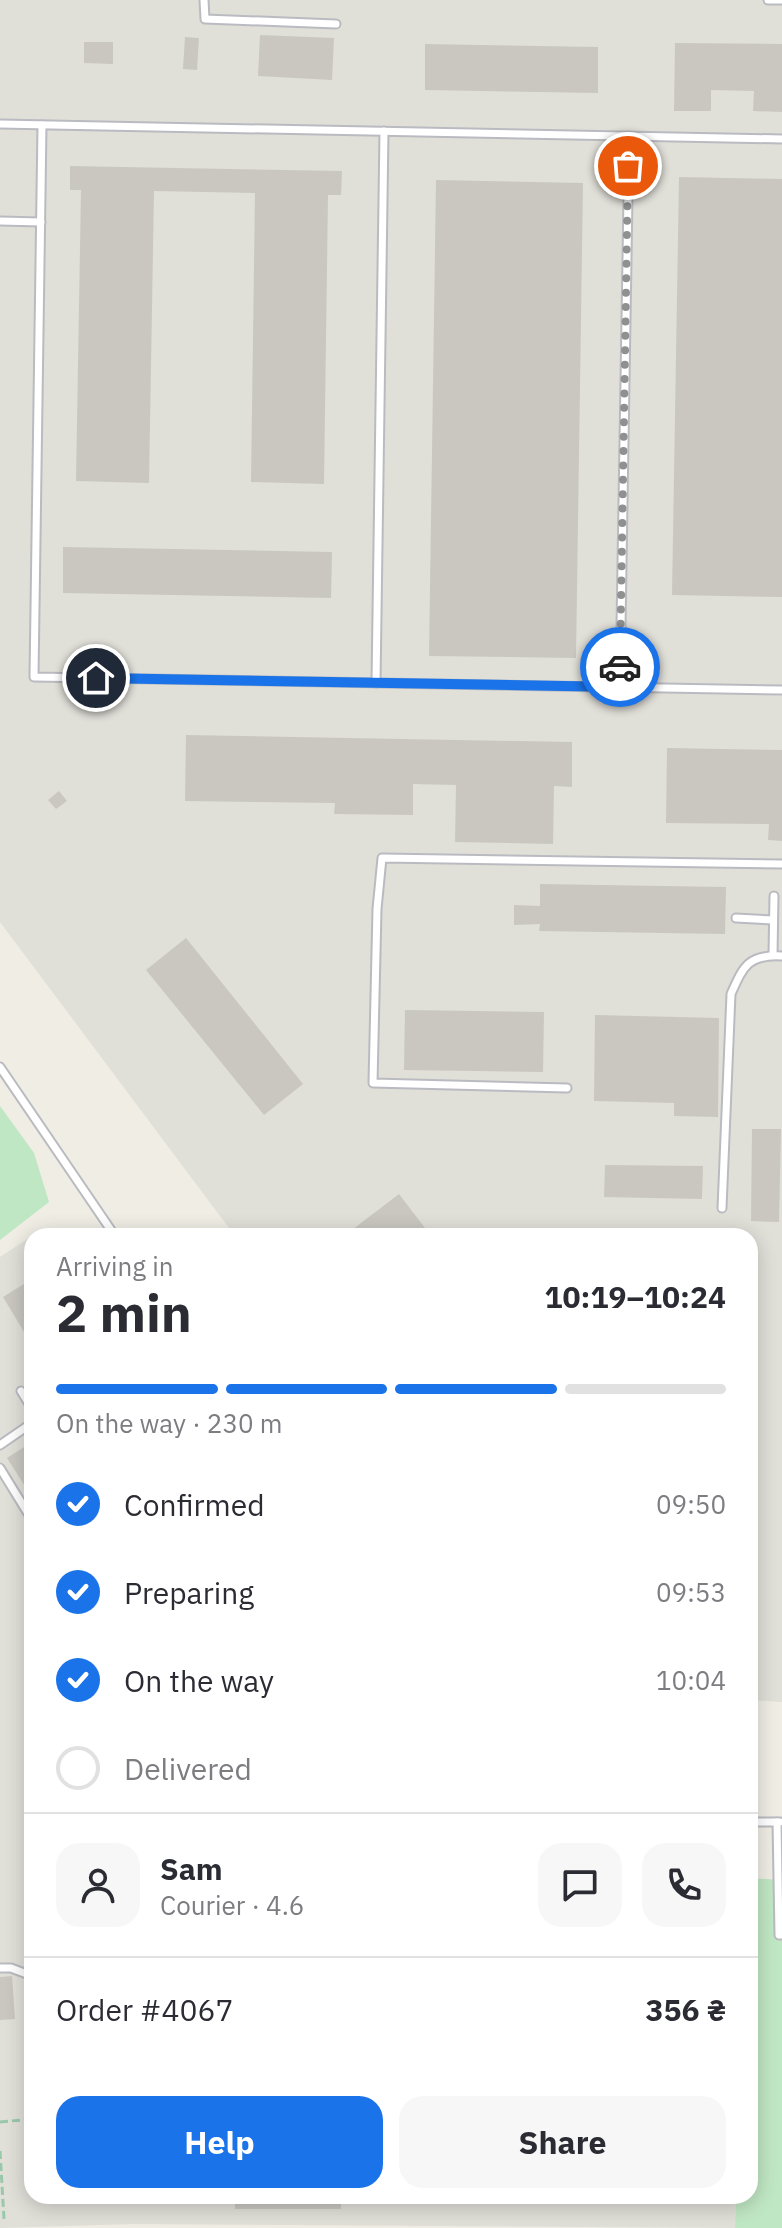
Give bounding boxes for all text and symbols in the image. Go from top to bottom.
pin [594,132,662,200]
icon: bag [606,144,650,188]
courier [580,627,660,707]
pin [62,644,130,712]
icon: car [598,645,642,689]
icon: home [74,656,118,700]
text: Arriving in [56,1249,173,1283]
text: 10:19–10:24 [545,1277,726,1316]
text: 2 min [56,1279,192,1346]
text: On the way · 230 m [56,1406,282,1440]
icon: check [56,1482,100,1526]
text: Confirmed [124,1485,265,1524]
text: 09:50 [656,1487,726,1521]
icon: check [56,1570,100,1614]
text: Preparing [124,1573,254,1612]
text: 09:53 [656,1575,726,1609]
icon: check [56,1658,100,1702]
text: On the way [124,1661,274,1700]
text: 10:04 [656,1663,726,1697]
text: Delivered [124,1749,252,1788]
button: person [56,1843,140,1927]
button: chat [538,1843,622,1927]
button: phone [642,1843,726,1927]
text: Sam [160,1849,223,1888]
text: Courier · 4.6 [160,1888,304,1922]
text: Order #4067 [56,1990,233,2029]
text: 356 ₴ [646,1990,726,2029]
button: Help [56,2096,383,2188]
button: Share [399,2096,726,2188]

